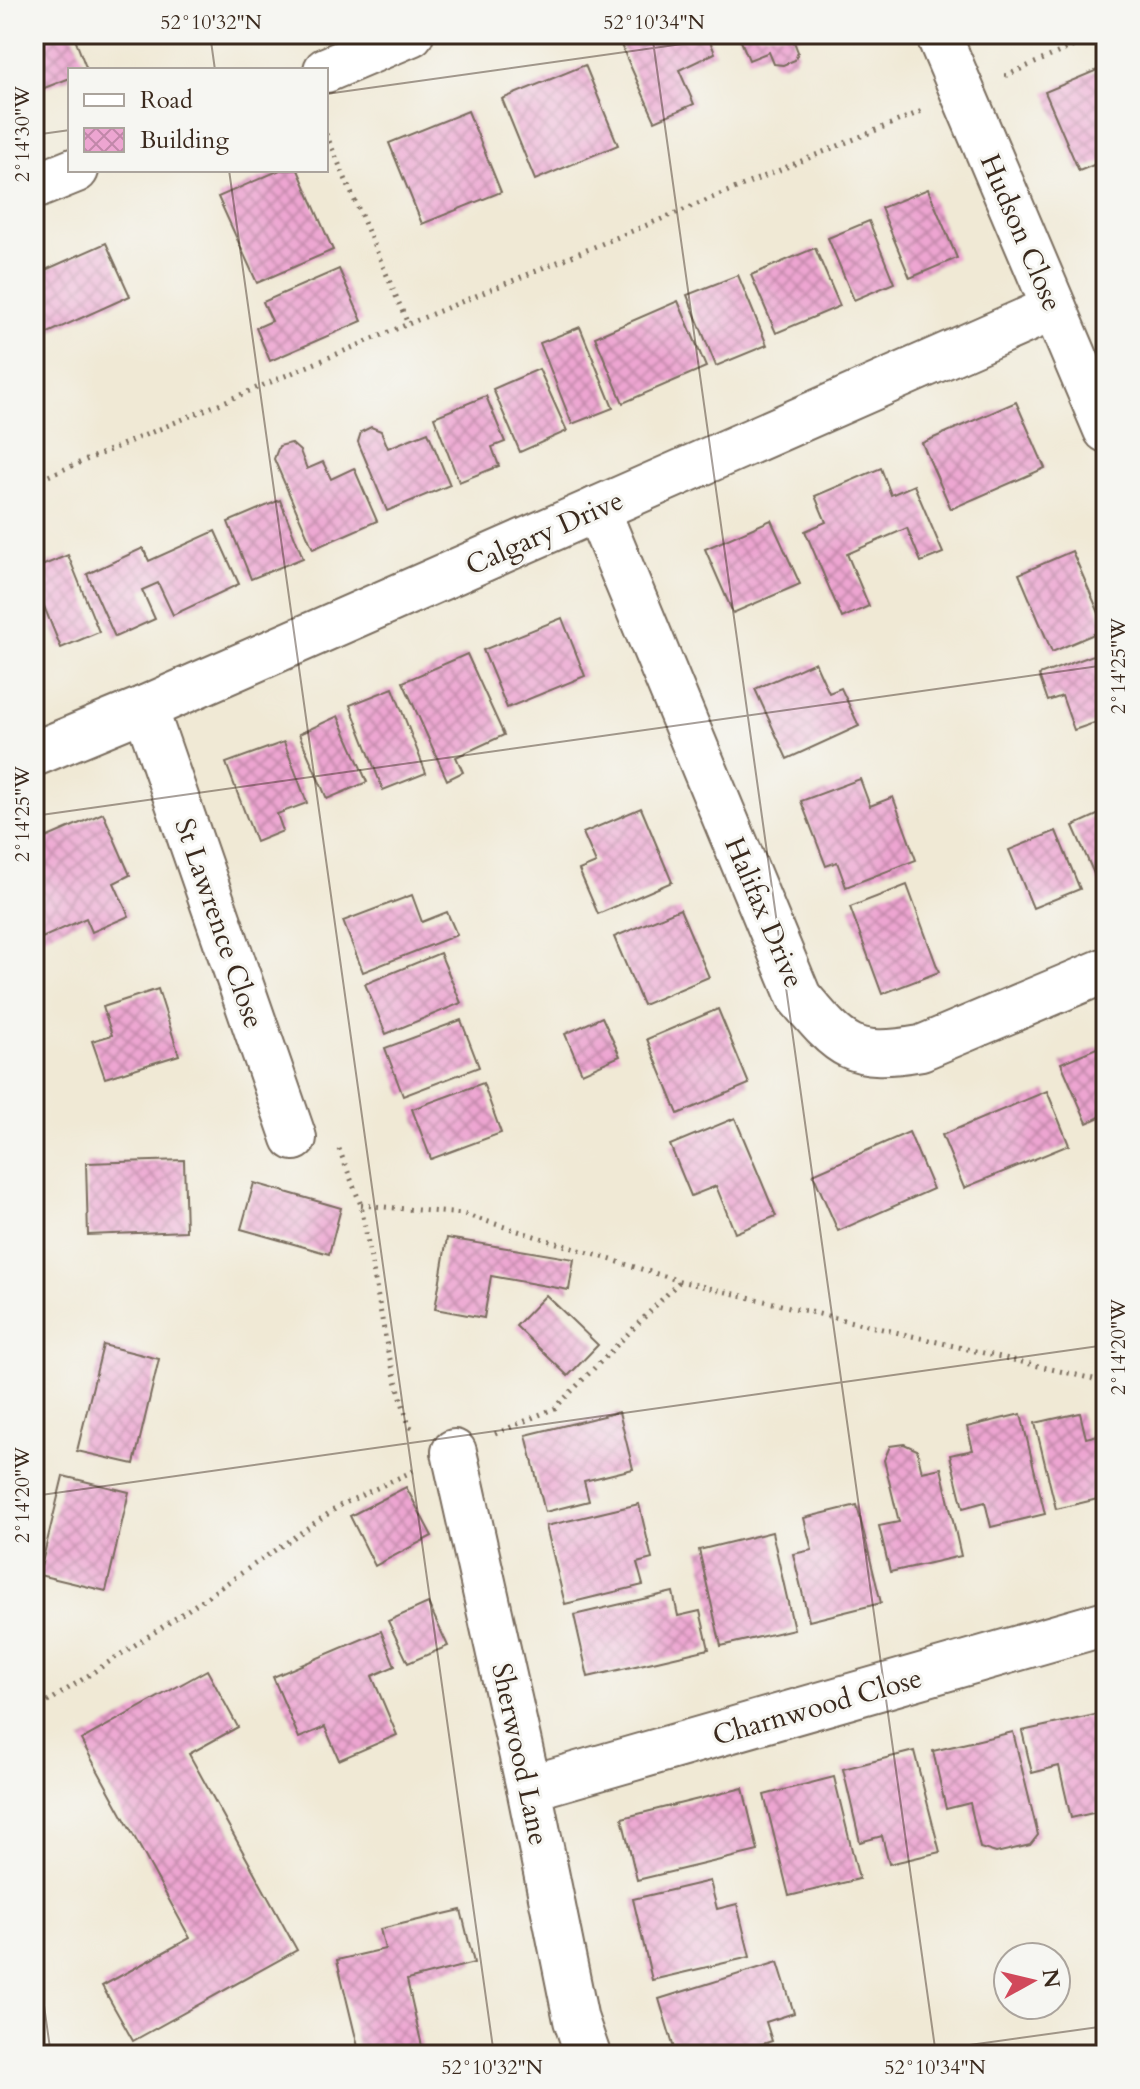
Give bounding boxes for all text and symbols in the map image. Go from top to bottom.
text: 52°10'32"N [160,9,262,36]
text: 52°10'34"N [603,9,705,36]
legend [68,68,328,172]
text: Road [140,84,193,117]
text: 2°14'30"W [9,85,36,182]
text: Building [140,124,230,157]
street label: Hudson Close [971,148,1071,317]
street label: Calgary Drive [460,481,629,585]
text: 2°14'25"W [1105,617,1132,714]
text: 2°14'25"W [9,765,36,862]
street label: St Lawrence Close [165,813,273,1033]
street label: Halifax Drive [715,831,813,994]
text: 2°14'20"W [1105,1298,1132,1395]
text: 2°14'20"W [9,1446,36,1543]
street label: Charnwood Close [708,1659,926,1755]
street label: Sherwood Lane [482,1660,558,1849]
north arrow [992,1941,1072,2021]
text: N [1035,1967,1067,1990]
text: 52°10'32"N [441,2054,543,2081]
text: 52°10'34"N [884,2054,986,2081]

